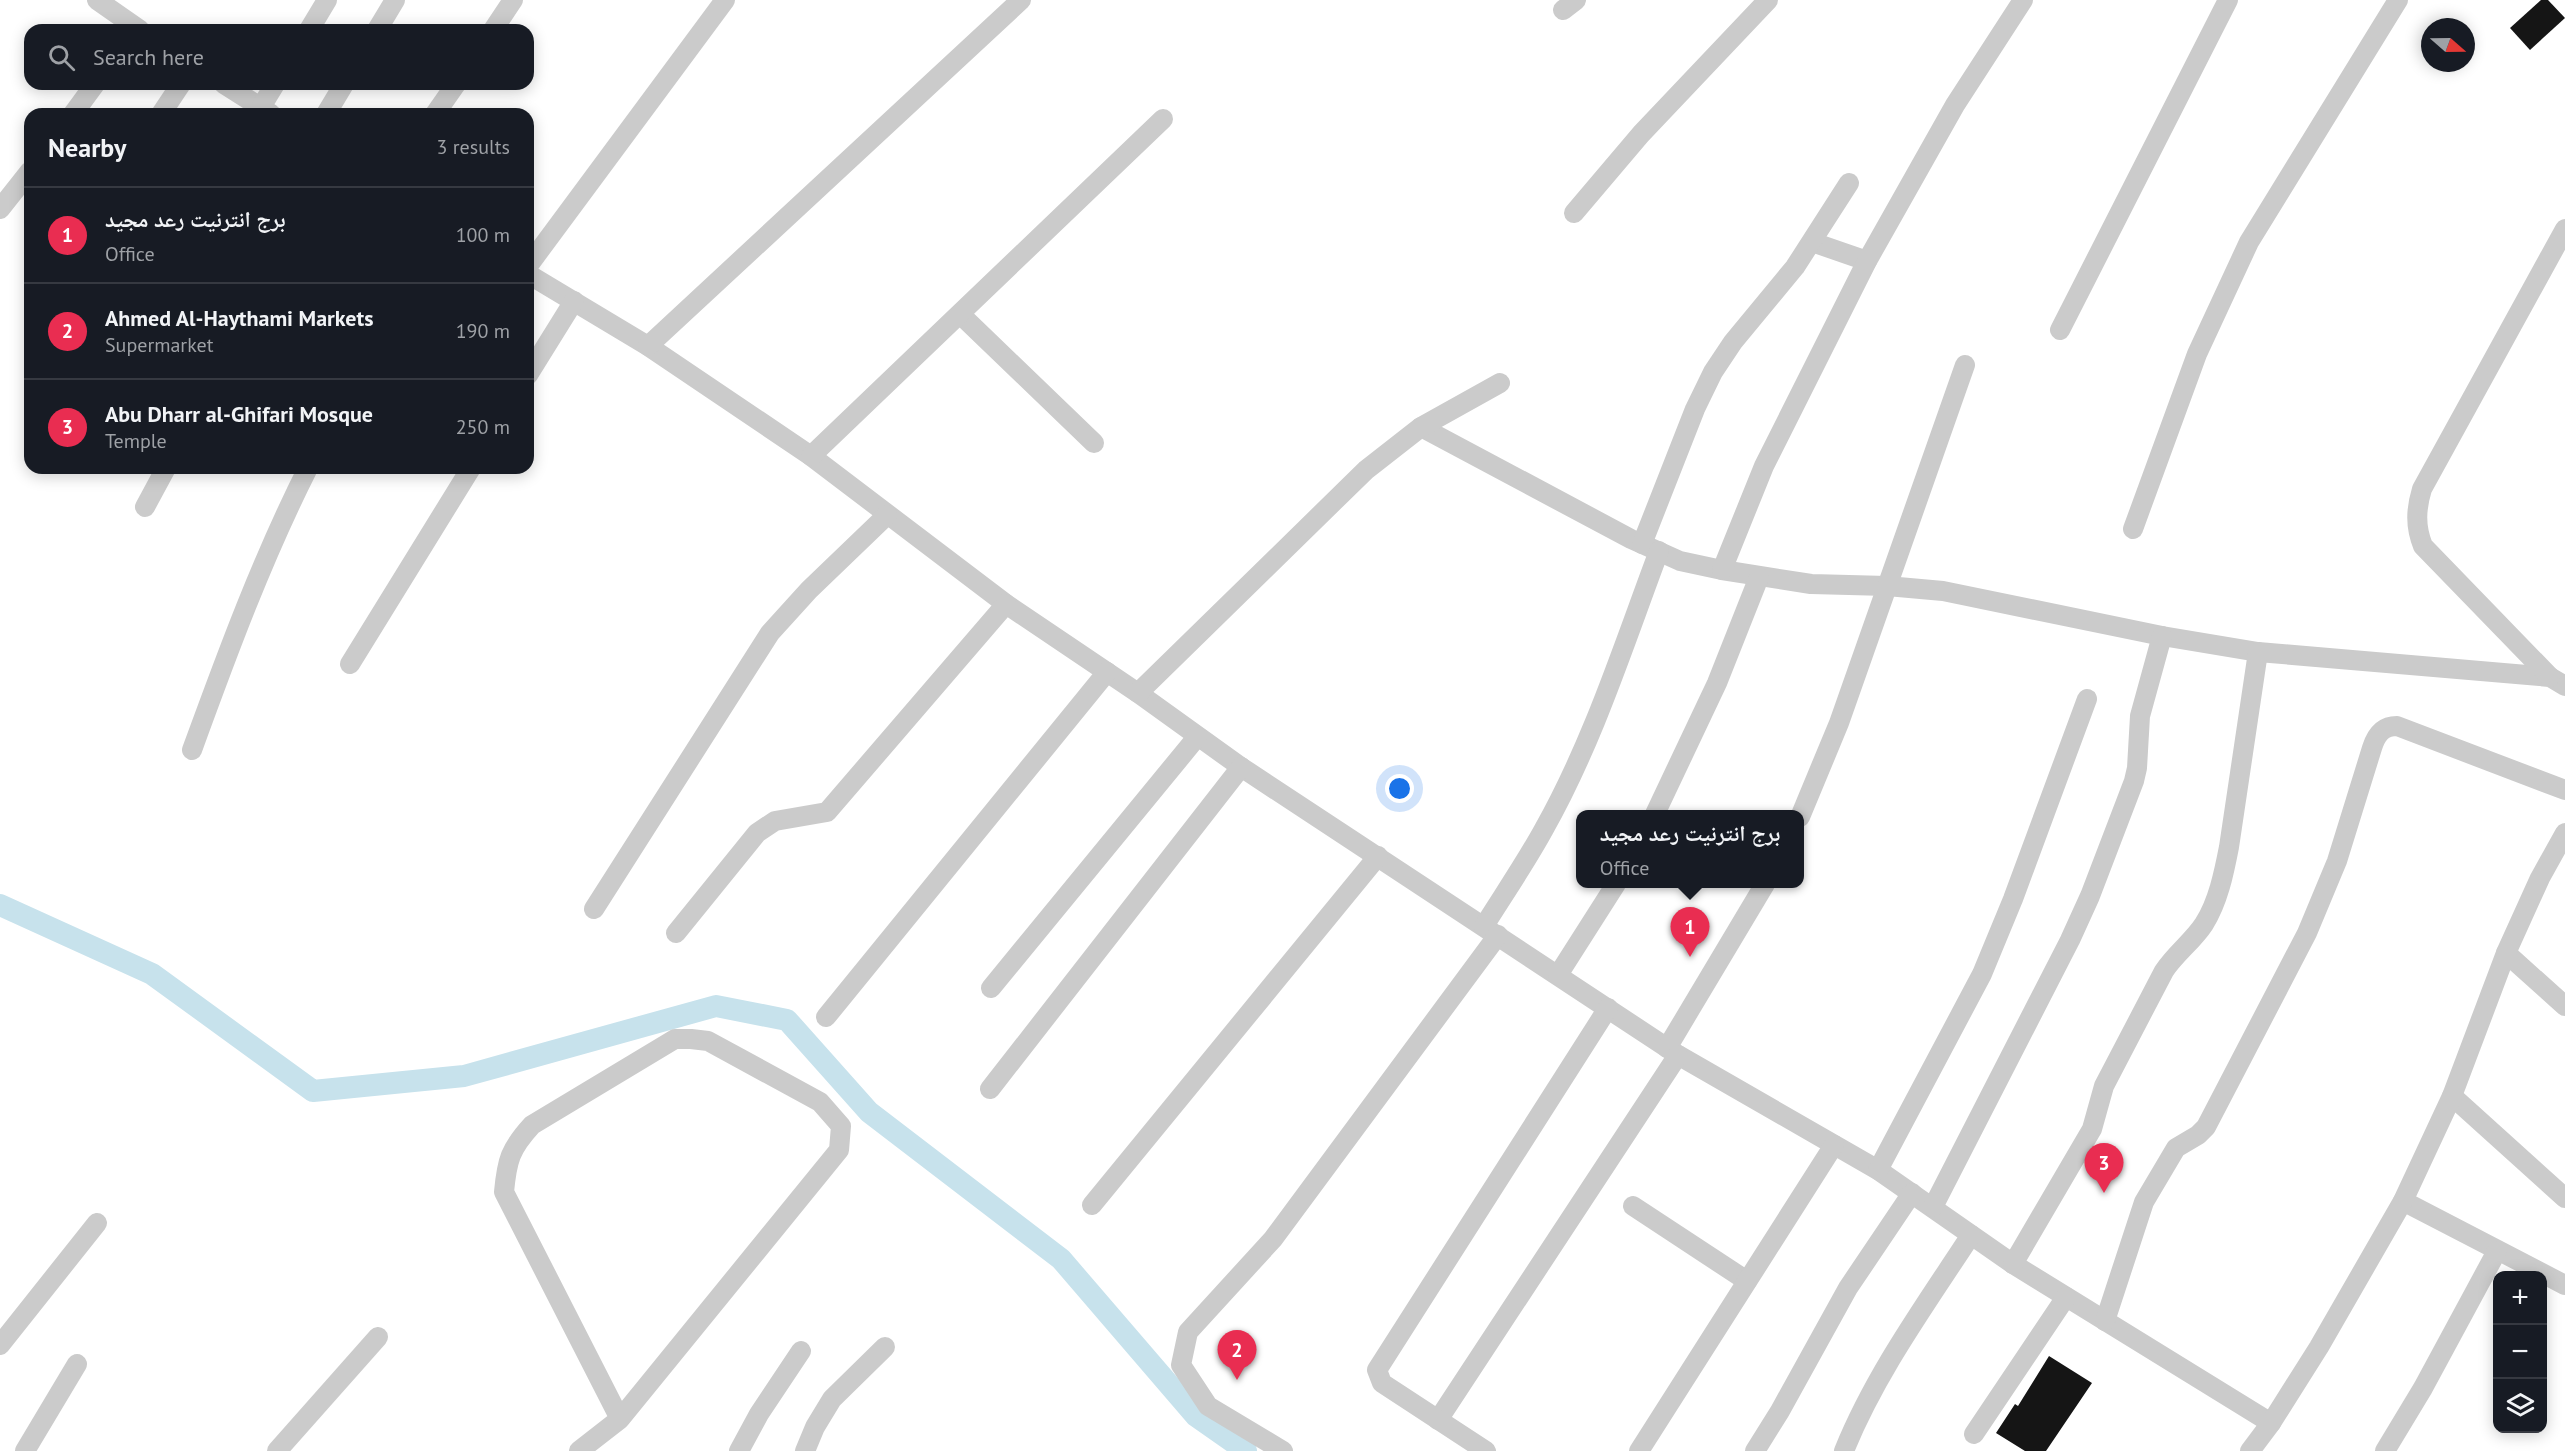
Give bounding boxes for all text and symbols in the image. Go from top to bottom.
north arrow [2421,18,2475,72]
search box [24,24,534,90]
icon: search [45,41,78,74]
text: Search here [93,43,204,71]
text: Nearby [48,131,126,164]
text: 3 results [437,134,510,160]
text: برج انترنيت رعد مجيد [105,205,286,233]
text: 1 [62,222,73,248]
text: 100 m [456,222,510,248]
text: Office [105,241,155,267]
text: Ahmed Al-Haythami Markets [105,304,374,332]
text: 2 [62,318,73,344]
text: 190 m [456,318,510,344]
text: Supermarket [105,332,213,358]
text: Abu Dharr al-Ghifari Mosque [105,400,373,428]
text: 3 [62,414,73,440]
text: 250 m [456,414,510,440]
text: Temple [105,428,167,454]
your location [1385,774,1414,803]
popup [1576,810,1804,888]
text: برج انترنيت رعد مجيد [1600,819,1780,847]
text: Office [1600,855,1649,881]
pin: 1 [1670,908,1710,957]
pin: 3 [2084,1144,2124,1193]
map controls [2493,1271,2547,1433]
button: + [2493,1271,2547,1325]
button: − [2493,1325,2547,1379]
pin: 2 [1218,1330,1256,1380]
button: layers [2493,1379,2547,1433]

